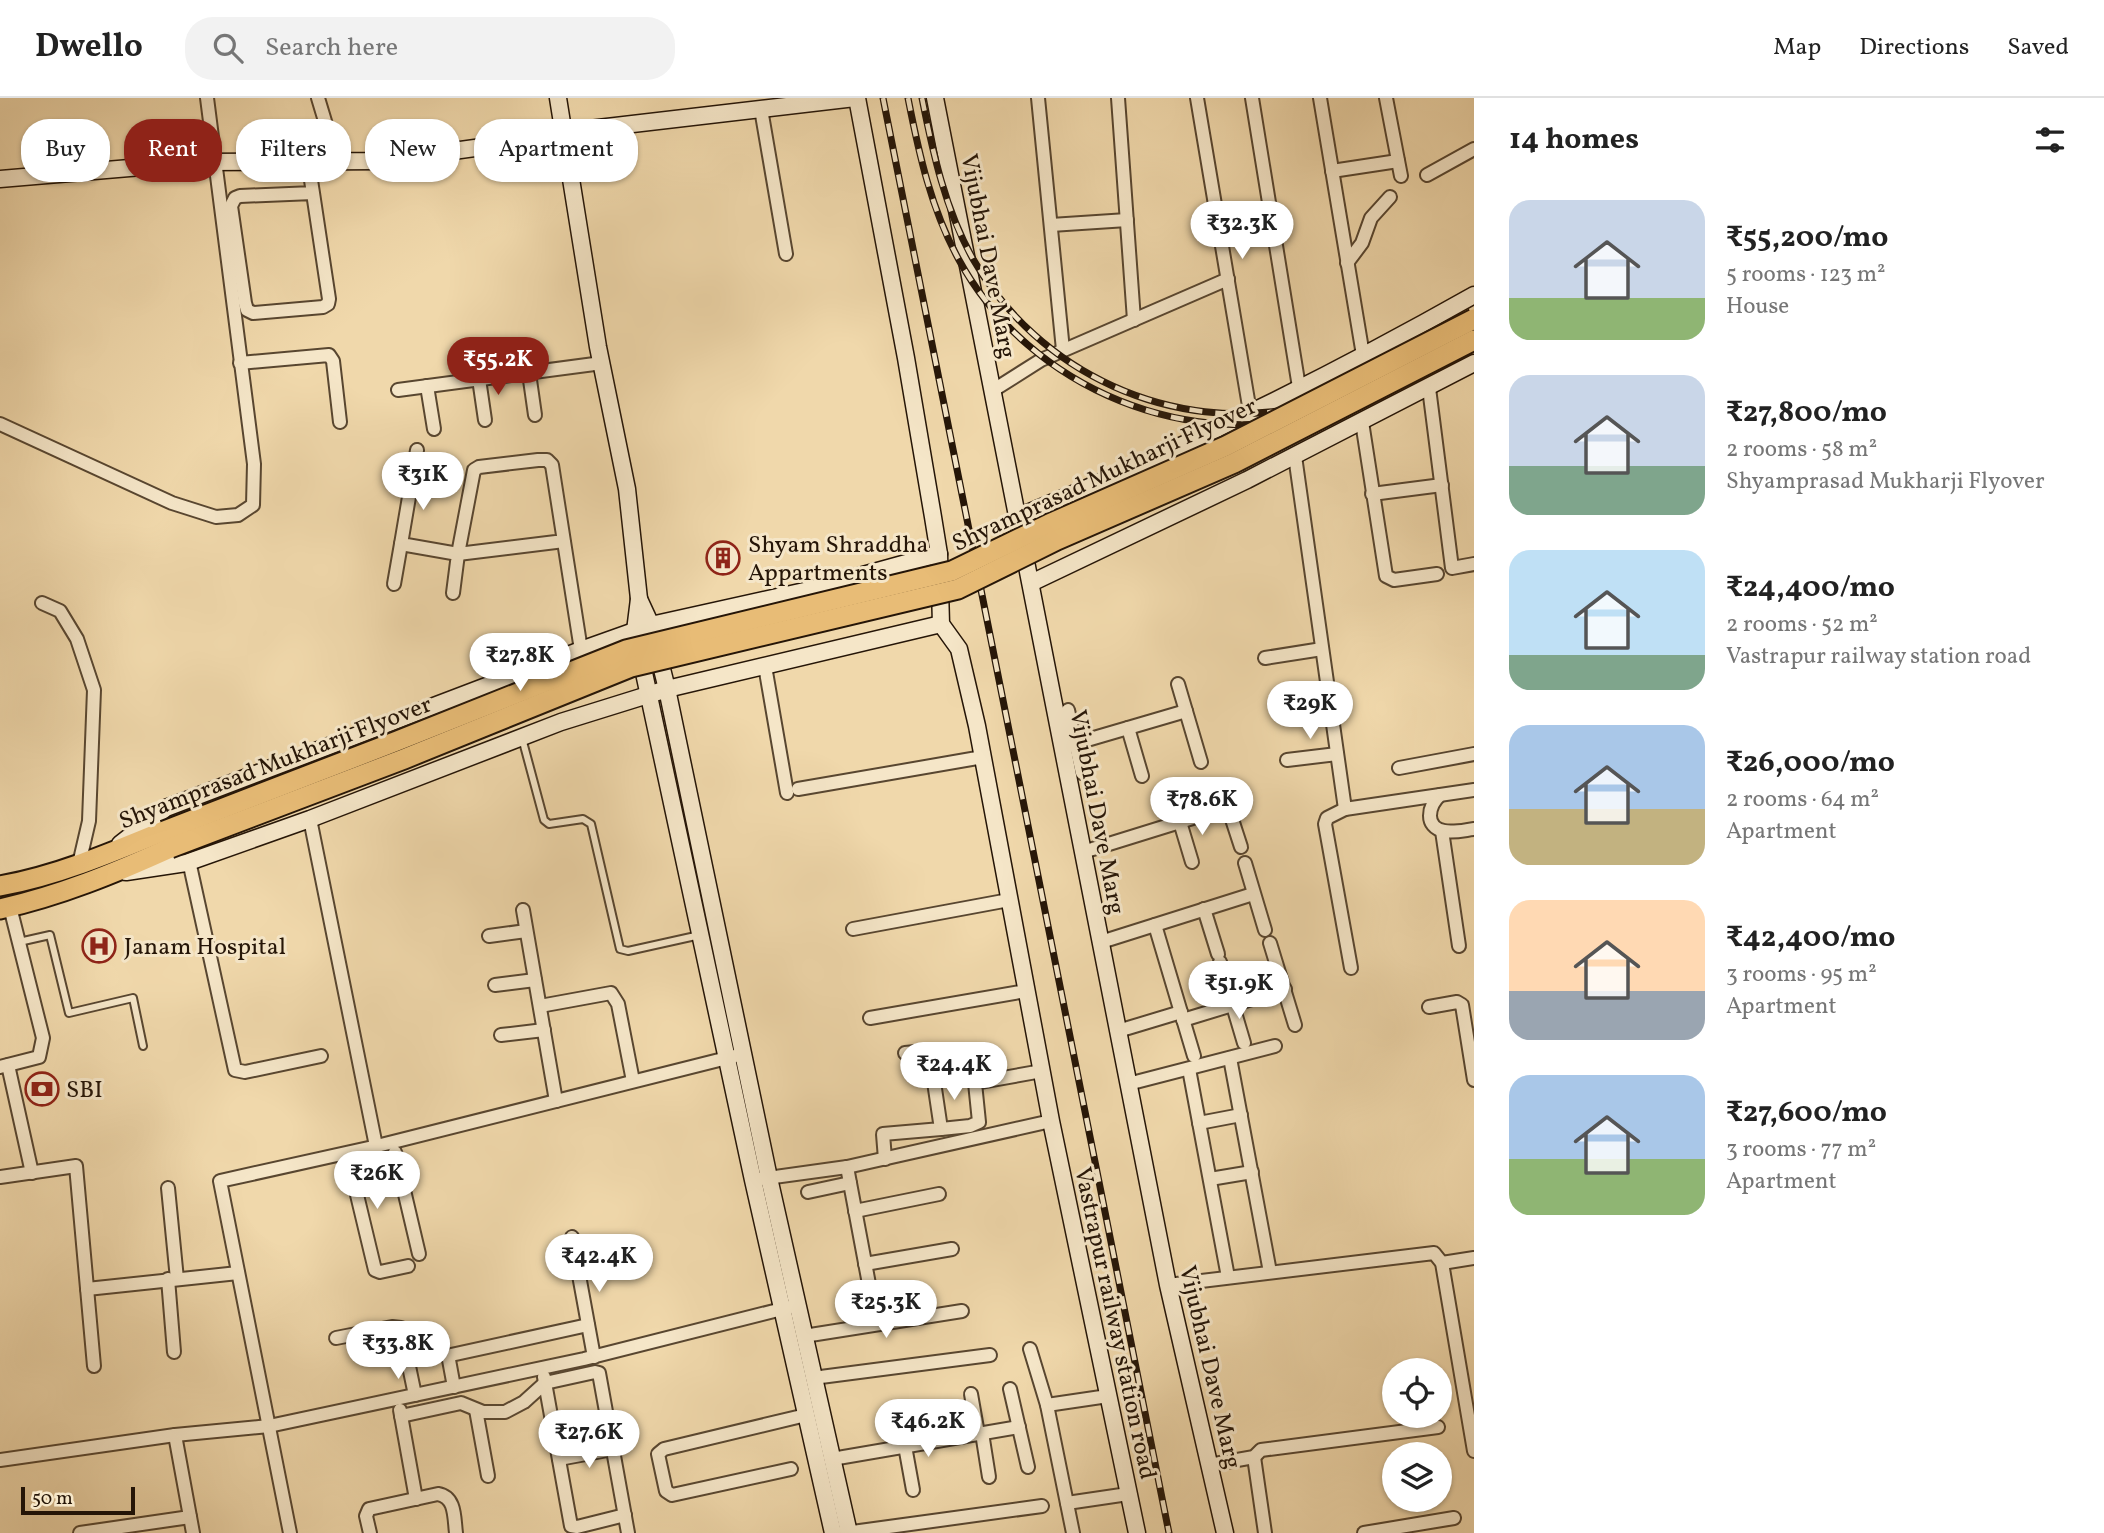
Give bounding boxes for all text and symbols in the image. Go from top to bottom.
search box [185,17,675,80]
text: Dwello [35,25,143,71]
icon: search [209,29,247,67]
text: Search here [265,30,398,66]
text: Map [1773,31,1821,65]
text: Directions [1859,31,1969,65]
text: Saved [2007,31,2069,65]
chip: Buy [21,119,110,182]
chip: Rent [124,119,222,182]
chip: Filters [236,119,351,182]
chip: New [365,119,460,182]
chip: Apartment [474,119,638,182]
text: 14 homes [1509,119,1639,161]
icon: filters [2031,121,2069,159]
street label: Vijubhai Dave Marg [951,151,1024,362]
pin: ₹32.3K [1185,202,1299,261]
text: ₹32.3K [1207,208,1277,240]
text: ₹55,200/mo [1726,217,1888,259]
icon: home [1565,228,1649,312]
text: 5 rooms · 123 m² [1726,259,1886,291]
text: House [1726,291,1789,323]
pin: ₹55.2K [441,338,555,397]
text: ₹55.2K [463,344,533,376]
street label: Shyamprasad Mukharji Flyover [947,390,1263,561]
text: ₹27,800/mo [1726,392,1887,434]
icon: home [1565,403,1649,487]
text: 2 rooms · 58 m² [1726,434,1877,466]
pin: ₹31K [382,452,464,512]
text: ₹31K [398,459,448,491]
text: Shyamprasad Mukharji Flyover [1726,466,2045,498]
place label: Shyam Shraddha Appartments [748,529,928,591]
building icon: Shyam Shraddha Appartments [704,539,742,577]
text: ₹24,400/mo [1726,567,1895,609]
icon: home [1565,578,1649,662]
text: 2 rooms · 52 m² [1726,609,1878,641]
pin: ₹27.8K [463,634,577,693]
text: ₹27.8K [486,640,554,672]
text: Vastrapur railway station road [1726,641,2031,673]
pin: ₹29K [1269,682,1351,741]
street label: Shyamprasad Mukharji Flyover [114,688,437,839]
text: ₹29K [1283,688,1337,720]
street label: Vijubhai Dave Marg [1060,707,1133,918]
text: ₹26,000/mo [1726,742,1895,784]
icon: home [1565,753,1649,837]
pin: ₹78.6K [1145,778,1259,837]
text: ₹78.6K [1166,784,1238,816]
text: 2 rooms · 64 m² [1726,784,1879,816]
text: Apartment [1726,816,1837,848]
text: ₹42,400/mo [1726,917,1895,959]
hospital icon: Janam Hospital [80,927,118,965]
icon: home [1565,928,1649,1012]
place label: Janam Hospital [124,931,286,965]
text: 3 rooms · 95 m² [1726,959,1877,991]
pin: ₹51.9K [1182,962,1296,1021]
text: ₹51.9K [1205,968,1273,1000]
text: Apartment [1726,991,1837,1023]
pin: ₹24.4K [897,1042,1011,1102]
text: ₹24.4K [916,1049,992,1081]
bank icon: SBI [23,1070,61,1108]
place label: SBI [66,1074,103,1108]
text: ₹27,600/mo [1726,1092,1887,1134]
icon: home [1565,1103,1649,1187]
text: 3 rooms · 77 m² [1726,1134,1876,1166]
pin: ₹26K [336,1152,418,1211]
text: ₹26K [350,1158,404,1190]
street label: Vastrapur railway station road [1064,1164,1164,1483]
text: Apartment [1726,1166,1837,1198]
pin: ₹42.4K [542,1234,656,1294]
text: ₹42.4K [561,1241,637,1273]
street label: Vijubhai Dave Marg [1169,1262,1249,1472]
pin: ₹25.3K [829,1280,943,1340]
text: ₹25.3K [851,1287,921,1319]
pin: ₹33.8K [341,1322,455,1381]
text: ₹33.8K [362,1328,434,1360]
map controls [1382,1358,1452,1512]
button: locate [1382,1358,1452,1428]
pin: ₹46.2K [871,1400,985,1459]
text: ₹46.2K [891,1406,965,1438]
pin: ₹27.6K [532,1410,646,1470]
text: ₹27.6K [555,1417,623,1449]
button: layers [1382,1442,1452,1512]
scale bar [21,1484,135,1516]
text: 50 m [32,1486,73,1512]

